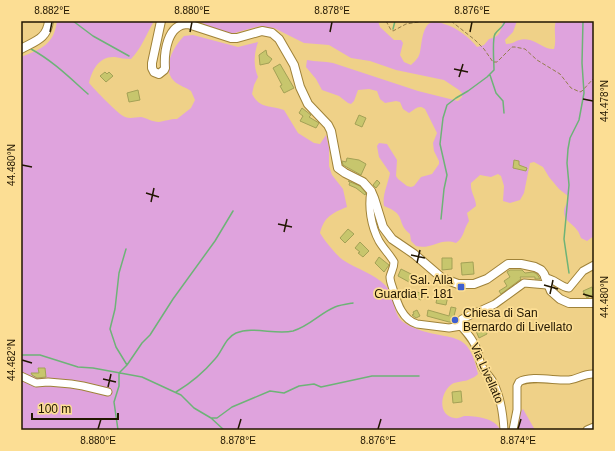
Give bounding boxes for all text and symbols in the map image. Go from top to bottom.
text: 8.882°E [34,5,70,16]
text: 8.880°E [174,5,210,16]
text: 8.878°E [314,5,350,16]
text: 8.876°E [454,5,490,16]
text: 44.478°N [599,80,610,122]
text: 44.480°N [6,144,17,186]
place label: Sal. Alla Guardia F. 181 [374,273,453,301]
text: 44.480°N [599,276,610,318]
marker: Sal. Alla Guardia F. 181 [456,282,466,292]
place label: Chiesa di San Bernardo di Livellato [463,306,573,334]
marker: Chiesa di San Bernardo di Livellato [450,315,460,325]
text: 44.482°N [6,339,17,381]
street label: Via Livellato [467,341,507,406]
scale bar [32,395,118,421]
text: 100 m [38,402,71,416]
text: 8.880°E [80,435,116,446]
text: 8.878°E [220,435,256,446]
text: 8.876°E [360,435,396,446]
text: 8.874°E [500,435,536,446]

